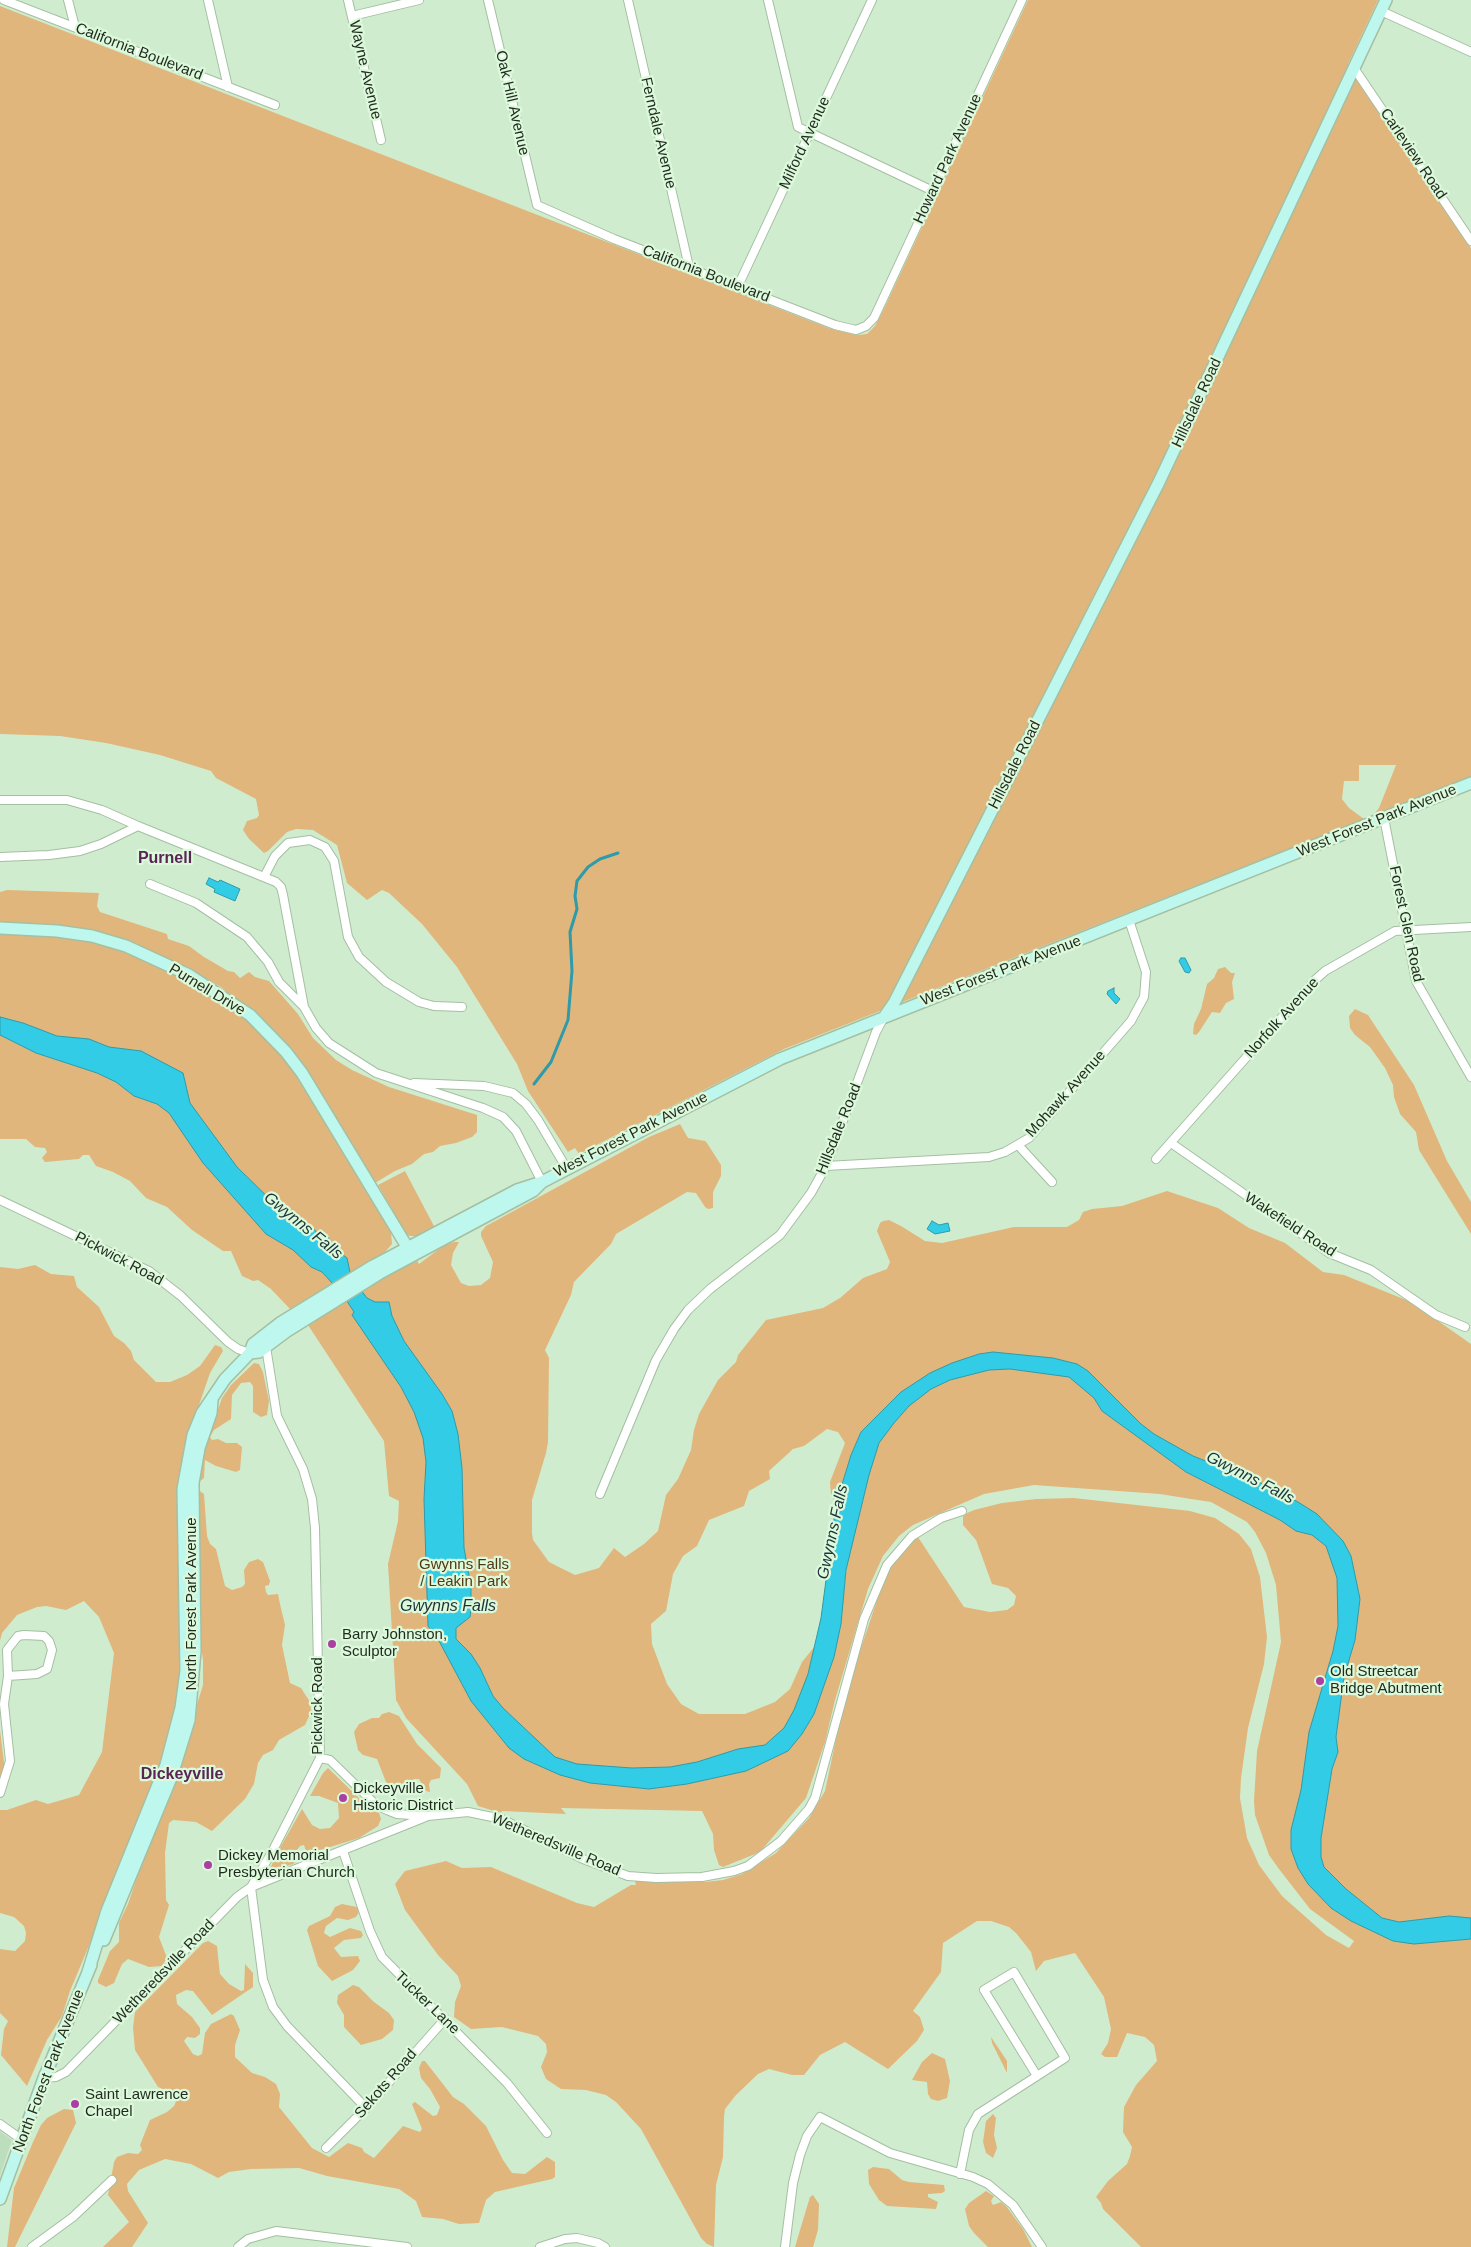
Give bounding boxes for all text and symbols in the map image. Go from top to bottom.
street label: California Boulevard [73,19,205,85]
street label: Wayne Avenue [345,19,385,121]
street label: Oak Hill Avenue [491,49,533,157]
street label: Ferndale Avenue [636,75,680,191]
street label: Howard Park Avenue [910,91,986,227]
street label: Milford Avenue [776,94,834,192]
street label: Carleview Road [1376,105,1450,203]
street label: California Boulevard [640,241,772,307]
street label: Hillsdale Road [1168,355,1226,451]
street label: Hillsdale Road [985,718,1045,812]
street label: West Forest Park Avenue [1295,781,1459,861]
district label: Purnell [138,849,192,869]
street label: Forest Glen Road [1385,864,1427,984]
street label: West Forest Park Avenue [918,932,1084,1010]
street label: Purnell Drive [166,960,248,1020]
street label: Norfolk Avenue [1241,974,1323,1062]
street label: Mohawk Avenue [1022,1047,1110,1141]
street label: Hillsdale Road [813,1081,865,1177]
street label: West Forest Park Avenue [551,1088,711,1182]
water label: Gwynns Falls [260,1188,346,1264]
street label: Wakefield Road [1241,1189,1339,1261]
street label: Pickwick Road [72,1228,166,1290]
water label: Gwynns Falls [1203,1448,1297,1508]
water label: Gwynns Falls [814,1483,852,1581]
street label: North Forest Park Avenue [183,1517,201,1691]
park label: Gwynns Falls / Leakin Park [419,1556,509,1591]
water label: Gwynns Falls [400,1597,496,1617]
place label: Barry Johnston, Sculptor [342,1626,447,1661]
marker: Barry Johnston, Sculptor [326,1638,338,1650]
street label: Pickwick Road [309,1657,327,1755]
place label: Old Streetcar Bridge Abutment [1330,1663,1442,1698]
marker: Old Streetcar Bridge Abutment [1314,1675,1326,1687]
district label: Dickeyville [141,1765,223,1785]
place label: Dickeyville Historic District [353,1780,453,1815]
marker: Dickeyville Historic District [337,1792,349,1804]
street label: Wetheredsville Road [489,1810,623,1880]
place label: Dickey Memorial Presbyterian Church [218,1847,355,1882]
marker: Dickey Memorial Presbyterian Church [202,1859,214,1871]
street label: Wetheredsville Road [110,1916,218,2028]
street label: Tucker Lane [391,1968,463,2038]
street label: North Forest Park Avenue [10,1987,88,2155]
street label: Sekots Road [351,2046,421,2122]
place label: Saint Lawrence Chapel [85,2086,188,2121]
marker: Saint Lawrence Chapel [69,2098,81,2110]

